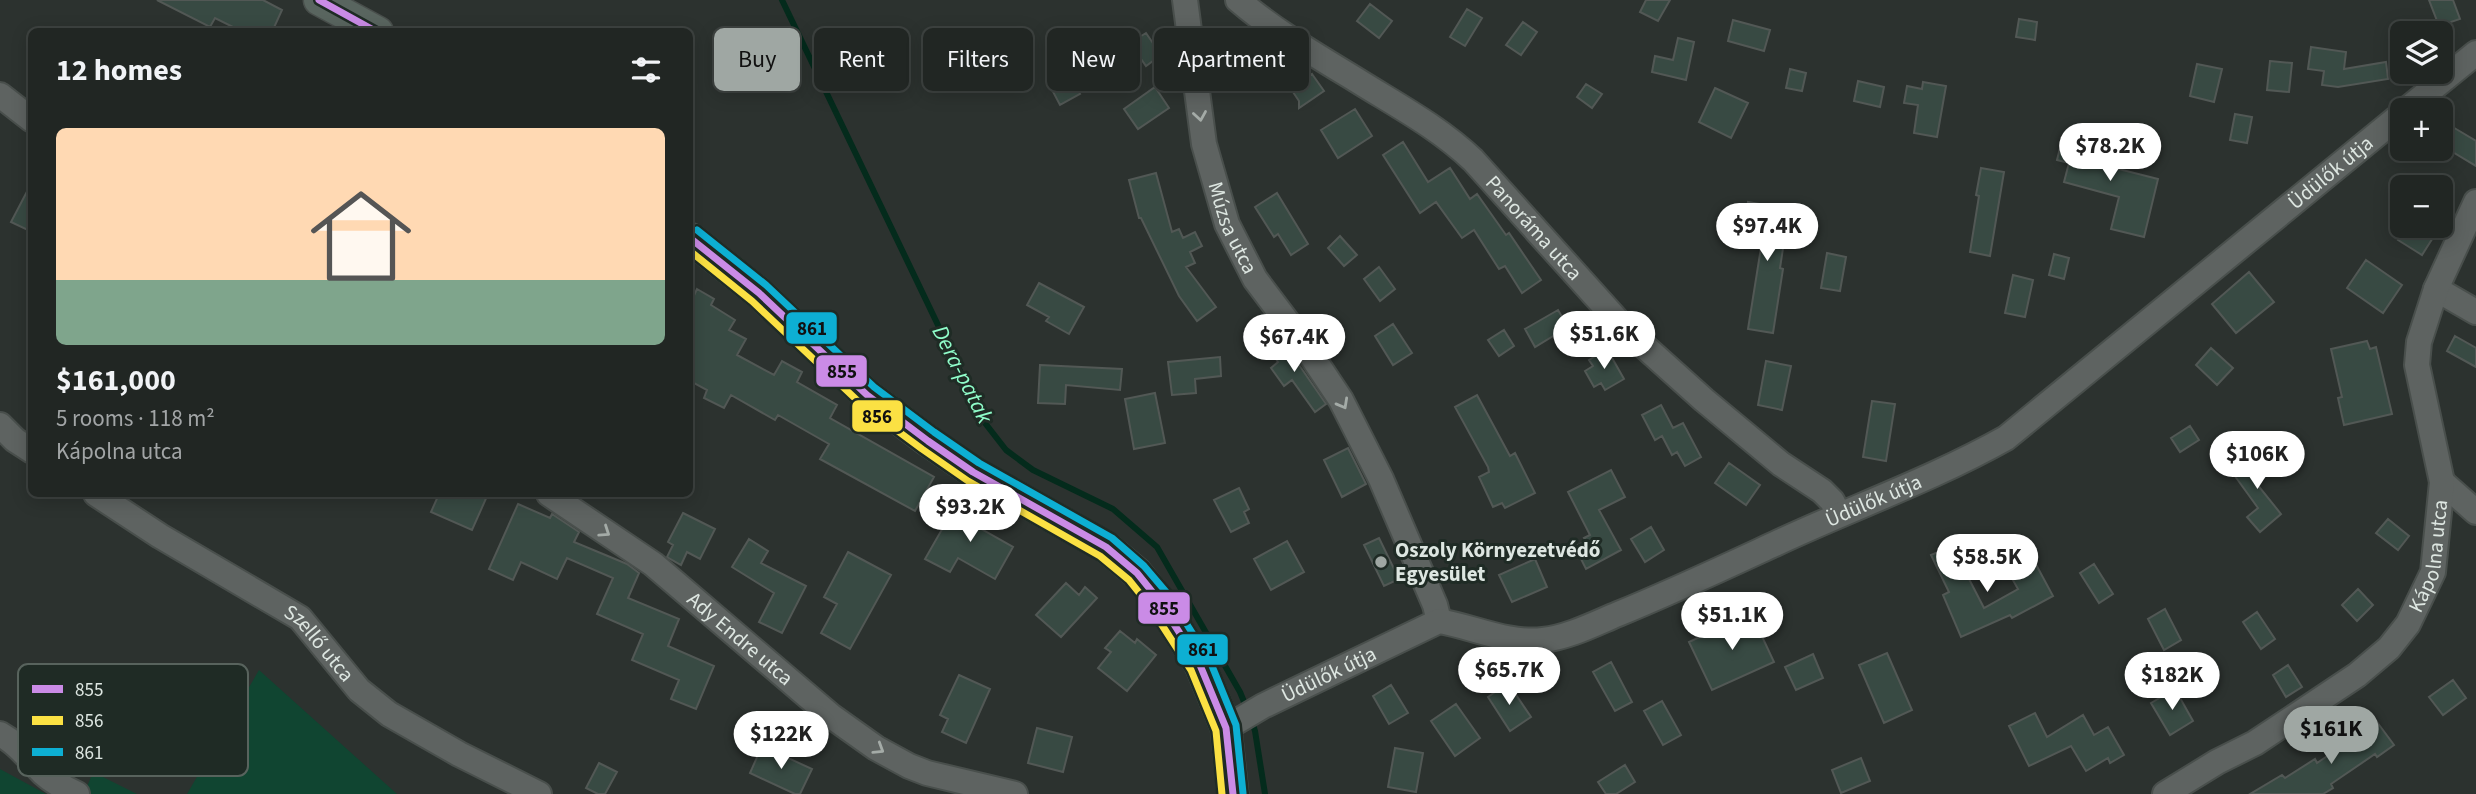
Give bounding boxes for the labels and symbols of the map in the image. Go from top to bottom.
one-way arrow [1192,110,1207,122]
pin: $78.2K [2053,124,2167,183]
street label: Üdülők útja [2281,128,2380,216]
street label: Panoráma utca [1479,169,1589,287]
street label: Múzsa utca [1201,178,1265,279]
pin: $97.4K [1710,204,1824,263]
line badge: 861 [785,311,838,345]
pin: $51.6K [1547,312,1661,371]
pin: $67.4K [1237,314,1351,374]
text: 861 [797,316,827,343]
water label: Dera-patak [924,319,1002,430]
line badge: 855 [815,354,868,388]
text: 855 [827,359,857,386]
one-way arrow [1334,396,1348,409]
line badge: 856 [851,399,904,433]
text: 856 [862,404,892,431]
pin: $106K [2208,432,2306,491]
street label: Üdülők útja [1821,467,1927,535]
pin: $93.2K [913,484,1027,544]
street label: Kápolna utca [2401,498,2455,617]
one-way arrow [597,524,610,536]
pin: $58.5K [1930,534,2044,594]
place label: Oszoly Környezetvédő Egyesület [1395,535,1601,589]
marker: Oszoly Környezetvédő Egyesület [1373,554,1389,570]
street label: Ady Endre utca [681,584,800,692]
line badge: 855 [1137,591,1191,625]
pin: $51.1K [1675,592,1789,652]
text: 855 [1149,596,1179,623]
street label: Szellő utca [278,597,361,688]
line badge: 861 [1176,633,1229,666]
text: 861 [1188,637,1218,664]
street label: Üdülők útja [1276,639,1381,710]
pin: $65.7K [1452,648,1566,707]
pin: $182K [2123,652,2221,712]
legend [18,664,248,776]
text: 855 [75,677,103,704]
pin: $161K [2282,706,2380,766]
text: 856 [75,708,103,735]
pin: $122K [732,712,830,771]
text: 861 [75,740,103,767]
one-way arrow [871,741,884,754]

